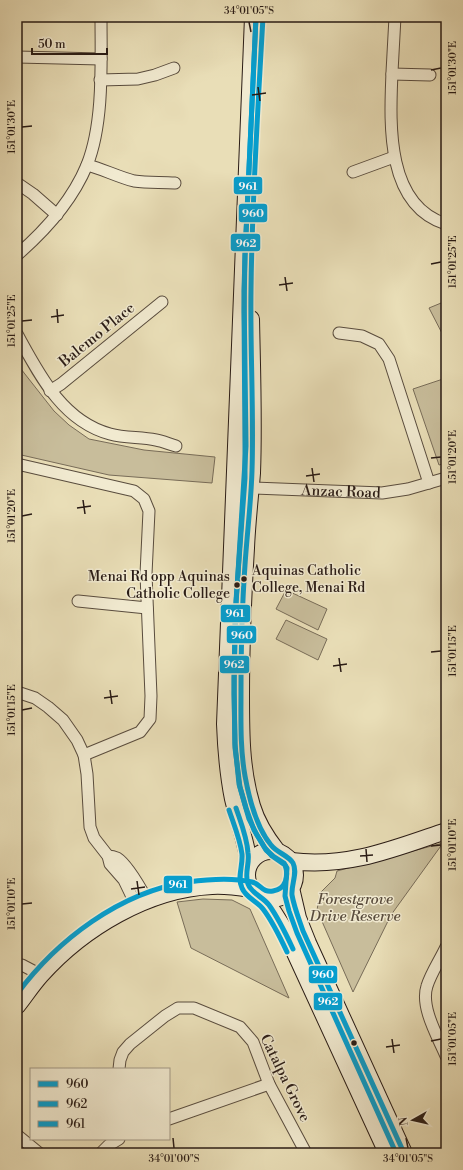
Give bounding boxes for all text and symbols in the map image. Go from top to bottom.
text: 34°01'05"S [224,5,274,17]
scale bar [32,30,107,56]
text: 50 m [38,37,66,52]
text: 151°01'30"E [447,41,459,95]
text: 151°01'30"E [6,100,18,154]
line badge: 961 [233,176,263,195]
text: 961 [239,180,258,194]
line badge: 960 [238,203,268,223]
text: 960 [242,207,264,221]
line badge: 962 [230,233,261,252]
text: 151°01'25"E [447,236,459,288]
text: 962 [236,237,256,251]
text: 151°01'25"E [6,295,18,347]
street label: Balemo Place [54,299,139,372]
text: 151°01'20"E [447,430,459,484]
street label: Anzac Road [300,480,382,502]
text: 151°01'20"E [6,489,18,543]
place label: Aquinas Catholic College, Menai Rd [251,562,365,597]
place label: Menai Rd opp Aquinas Catholic College [88,568,230,603]
marker: Aquinas Catholic College, Menai Rd [239,574,249,584]
marker: Menai Rd opp Aquinas Catholic College [232,580,242,590]
line badge: 961 [220,604,251,623]
text: 961 [226,607,245,621]
line badge: 960 [226,625,257,644]
text: 151°01'15"E [447,625,459,677]
text: 960 [231,629,253,643]
line badge: 962 [219,655,250,674]
text: 962 [224,658,244,672]
text: 151°01'15"E [6,684,18,736]
text: 151°01'10"E [447,819,459,871]
line badge: 961 [163,875,193,894]
text: 151°01'10"E [6,878,18,930]
text: 961 [169,878,188,892]
park label: Forestgrove Drive Reserve [308,890,401,926]
line badge: 960 [308,965,338,984]
text: 960 [312,968,334,982]
line badge: 962 [313,992,343,1011]
text: 962 [318,995,338,1009]
text: 151°01'05"E [447,1012,459,1066]
street label: Catalpa Grove [256,1031,314,1125]
unlabelled marker [349,1038,359,1048]
legend [30,1068,170,1140]
text: 960 [66,1077,89,1092]
text: 962 [66,1097,88,1112]
north arrow [393,1100,433,1140]
text: N [397,1116,412,1127]
text: 961 [66,1117,86,1132]
text: 34°01'00"S [148,1153,200,1165]
text: 34°01'05"S [383,1153,433,1165]

